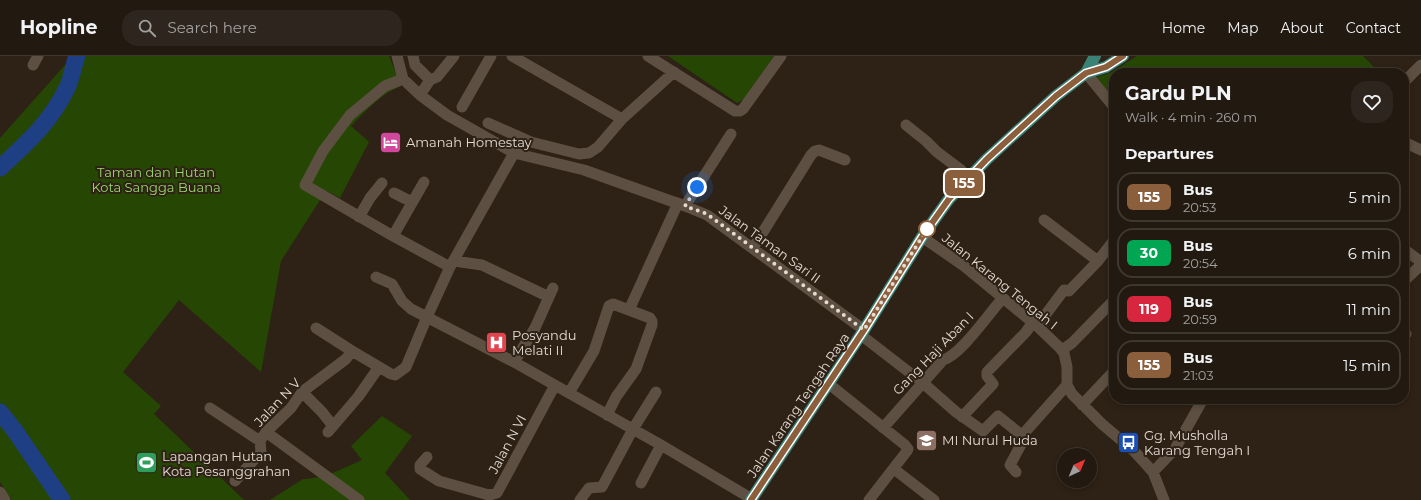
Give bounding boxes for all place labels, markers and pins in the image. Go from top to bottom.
hotel icon: Amanah Homestay [377,129,403,155]
place label: Amanah Homestay [406,134,533,150]
unlabelled marker [918,220,936,238]
place label: Posyandu Melati II [512,327,576,358]
hospital icon: Posyandu Melati II [484,329,510,355]
school or university icon: MI Nurul Huda [914,427,940,453]
place label: Gg. Musholla Karang Tengah I [1144,427,1250,458]
bus stop icon: Gg. Musholla Karang Tengah I [1115,429,1141,455]
place label: MI Nurul Huda [942,432,1038,448]
place label: Lapangan Hutan Kota Pesanggrahan [162,448,290,479]
sports icon: Lapangan Hutan Kota Pesanggrahan [134,450,160,476]

